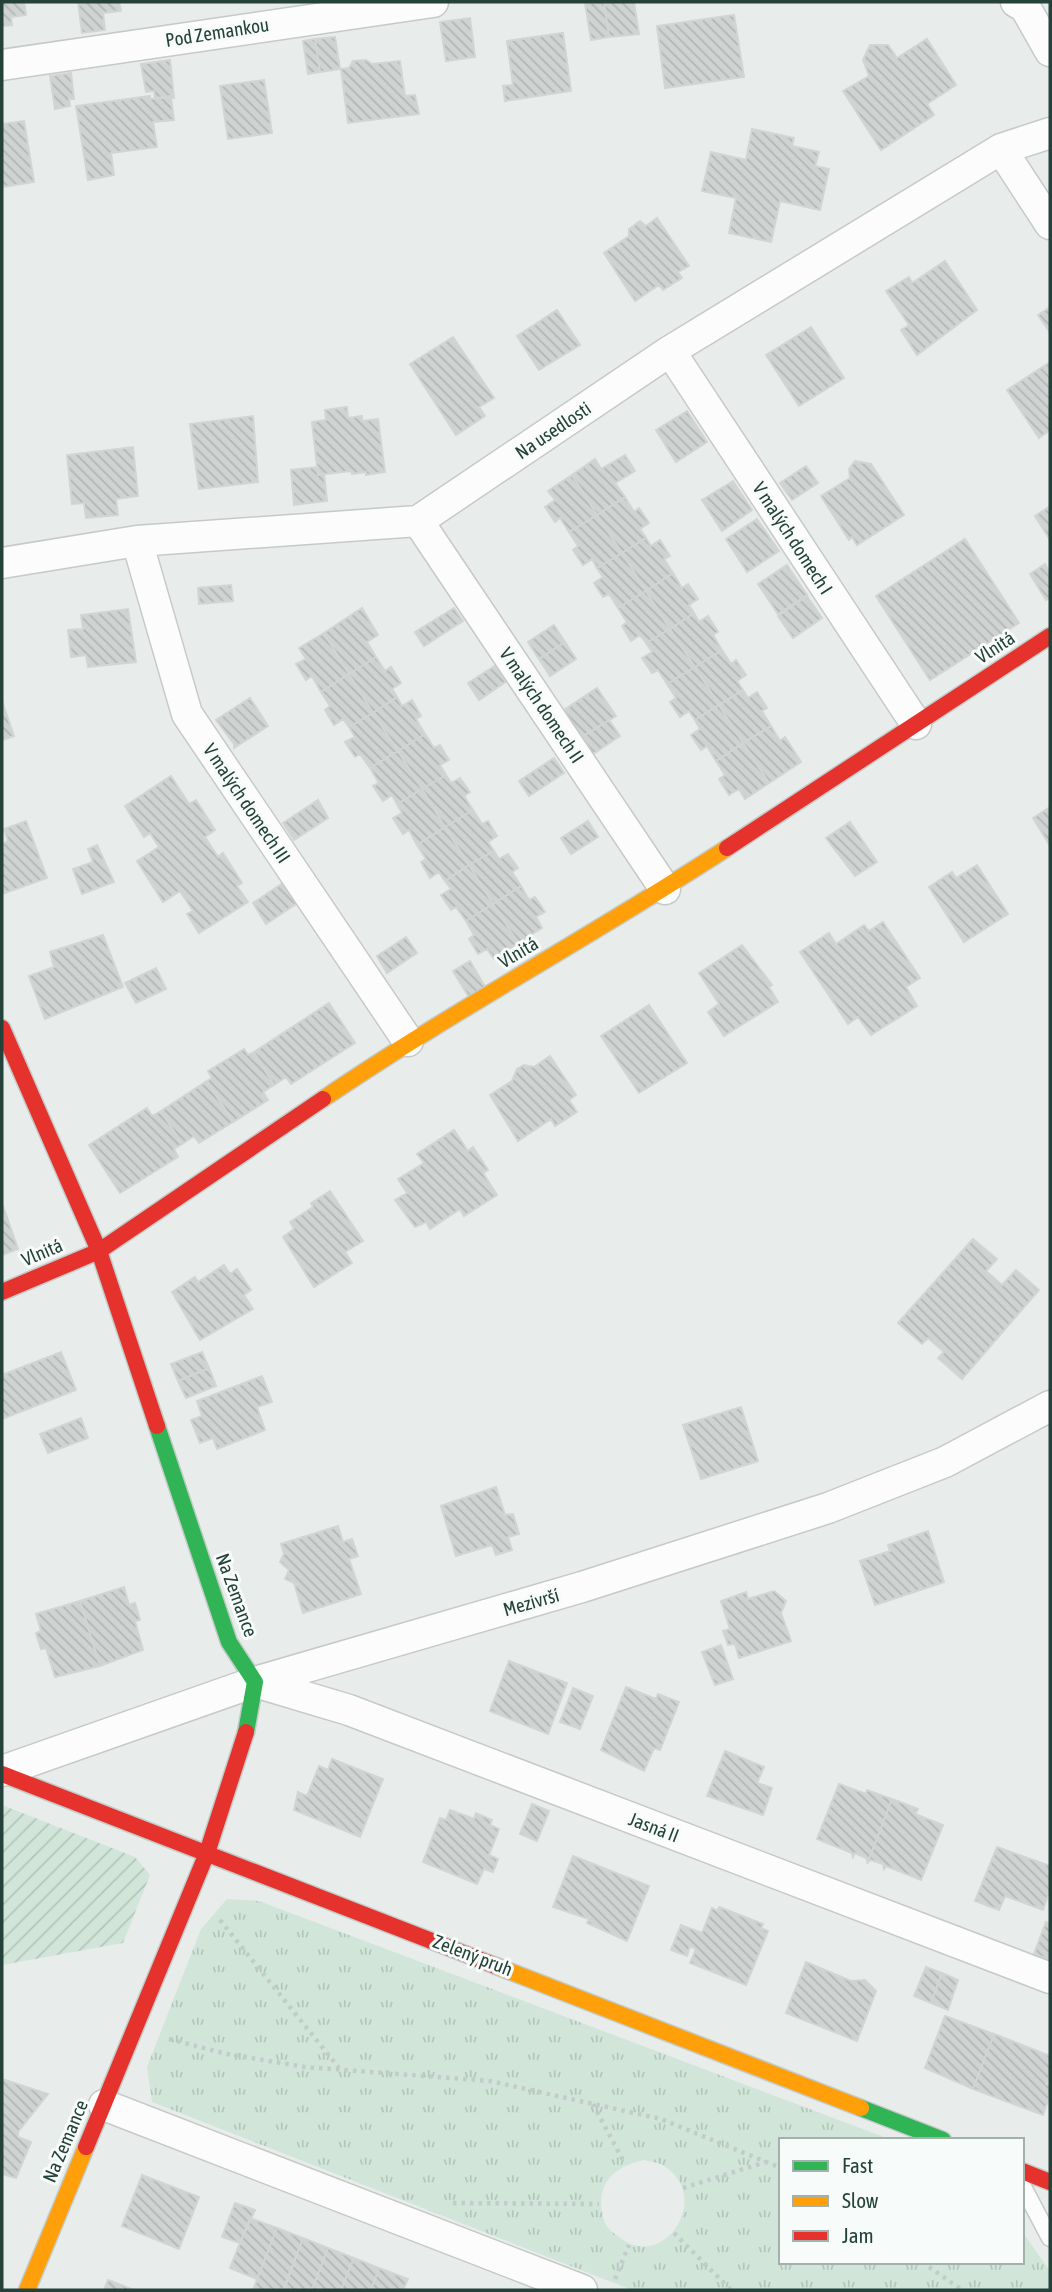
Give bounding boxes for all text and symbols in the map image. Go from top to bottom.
street label: Pod Zemankou [164,13,270,51]
street label: Na usedlosti [511,397,595,463]
street label: V malých domech I [748,478,838,598]
street label: Vlnitá [971,626,1019,668]
street label: V malých domech II [495,643,589,767]
street label: V malých domech III [199,739,295,867]
street label: Vlnitá [494,932,542,972]
street label: Vlnitá [18,1234,66,1270]
street label: Na Zemance [212,1550,262,1640]
street label: Mezivrší [501,1584,561,1620]
street label: Jasná II [626,1807,682,1847]
street label: Zelený pruh [430,1930,516,1980]
street label: Na Zemance [38,2097,92,2185]
legend [779,2138,1024,2264]
text: Fast [842,2153,873,2177]
text: Slow [842,2188,879,2212]
text: Jam [842,2223,874,2247]

